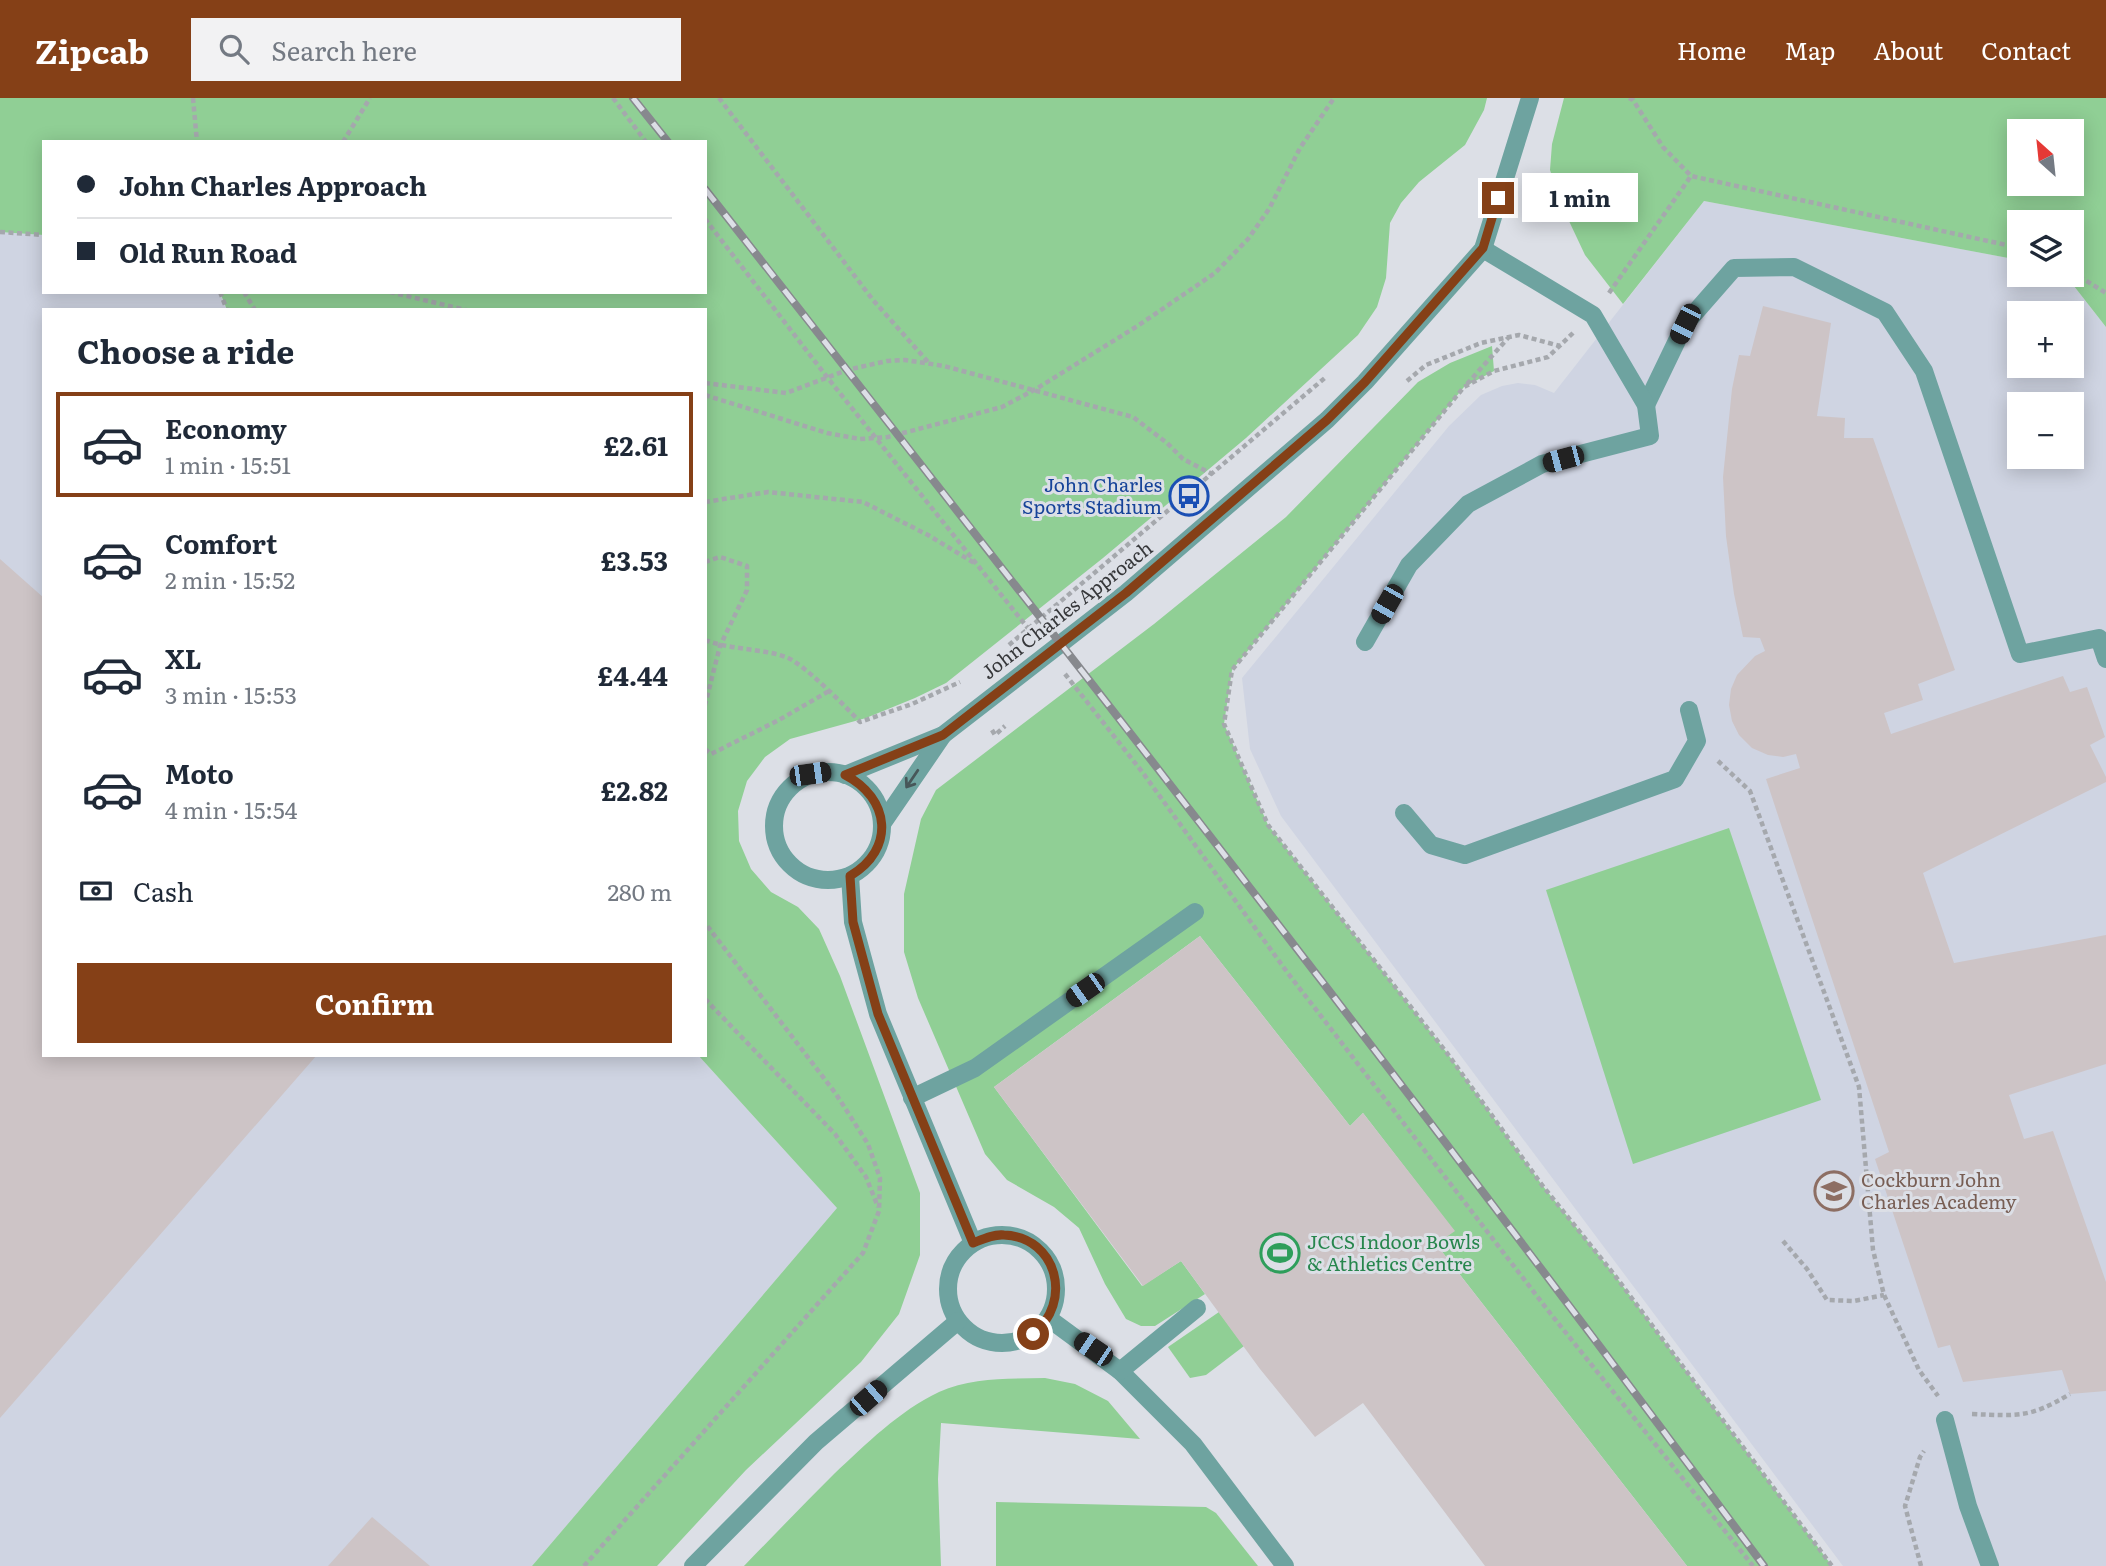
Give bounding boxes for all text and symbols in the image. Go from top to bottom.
search box [191,18,681,81]
text: Zipcab [35,25,149,74]
icon: search [215,30,253,68]
text: Search here [271,30,417,69]
text: Home [1677,32,1746,67]
text: Map [1784,32,1835,67]
text: About [1873,32,1943,67]
text: Contact [1981,32,2071,67]
north arrow [2007,119,2084,196]
map controls [2007,119,2084,469]
text: John Charles Approach [119,165,427,204]
callout: 1 min [1522,174,1638,222]
text: 1 min [1549,180,1611,214]
route end [1482,182,1514,214]
button: layers [2007,210,2084,287]
text: Old Run Road [119,232,297,271]
car [1667,301,1704,347]
button: + [2007,301,2084,378]
text: Choose a ride [77,326,294,374]
button: − [2007,392,2084,469]
text: Economy [165,408,287,447]
icon: car [81,413,144,476]
text: £2.61 [604,425,668,464]
car [1540,443,1587,475]
text: 1 min · 15:51 [165,447,291,481]
place label: John Charles Sports Stadium [1022,470,1162,520]
bus stop icon: John Charles Sports Stadium [1168,475,1210,517]
text: Comfort [165,523,277,562]
icon: car [81,528,144,591]
street label: John Charles Approach [975,533,1158,685]
text: £3.53 [601,540,668,579]
text: 2 min · 15:52 [165,562,295,596]
car [1368,581,1407,627]
text: XL [165,638,202,677]
icon: car [81,643,144,706]
text: £4.44 [598,655,668,694]
text: 3 min · 15:53 [165,677,297,711]
text: Moto [165,753,234,792]
icon: car [81,758,144,821]
car [788,761,833,787]
one-way arrow [905,769,920,788]
text: £2.82 [601,770,668,809]
text: 4 min · 15:54 [165,792,297,826]
text: Cash [133,871,194,910]
icon: cash [77,872,115,910]
text: 280 m [607,874,672,908]
button: Confirm [77,963,672,1043]
car [1062,969,1109,1011]
place label: Cockburn John Charles Academy [1861,1165,2016,1215]
school or university icon: Cockburn John Charles Academy [1813,1170,1855,1212]
place label: JCCS Indoor Bowls & Athletics Centre [1307,1227,1480,1277]
sports icon: JCCS Indoor Bowls & Athletics Centre [1259,1232,1301,1274]
route start [1017,1318,1049,1350]
car [1070,1329,1117,1369]
car [846,1376,891,1420]

